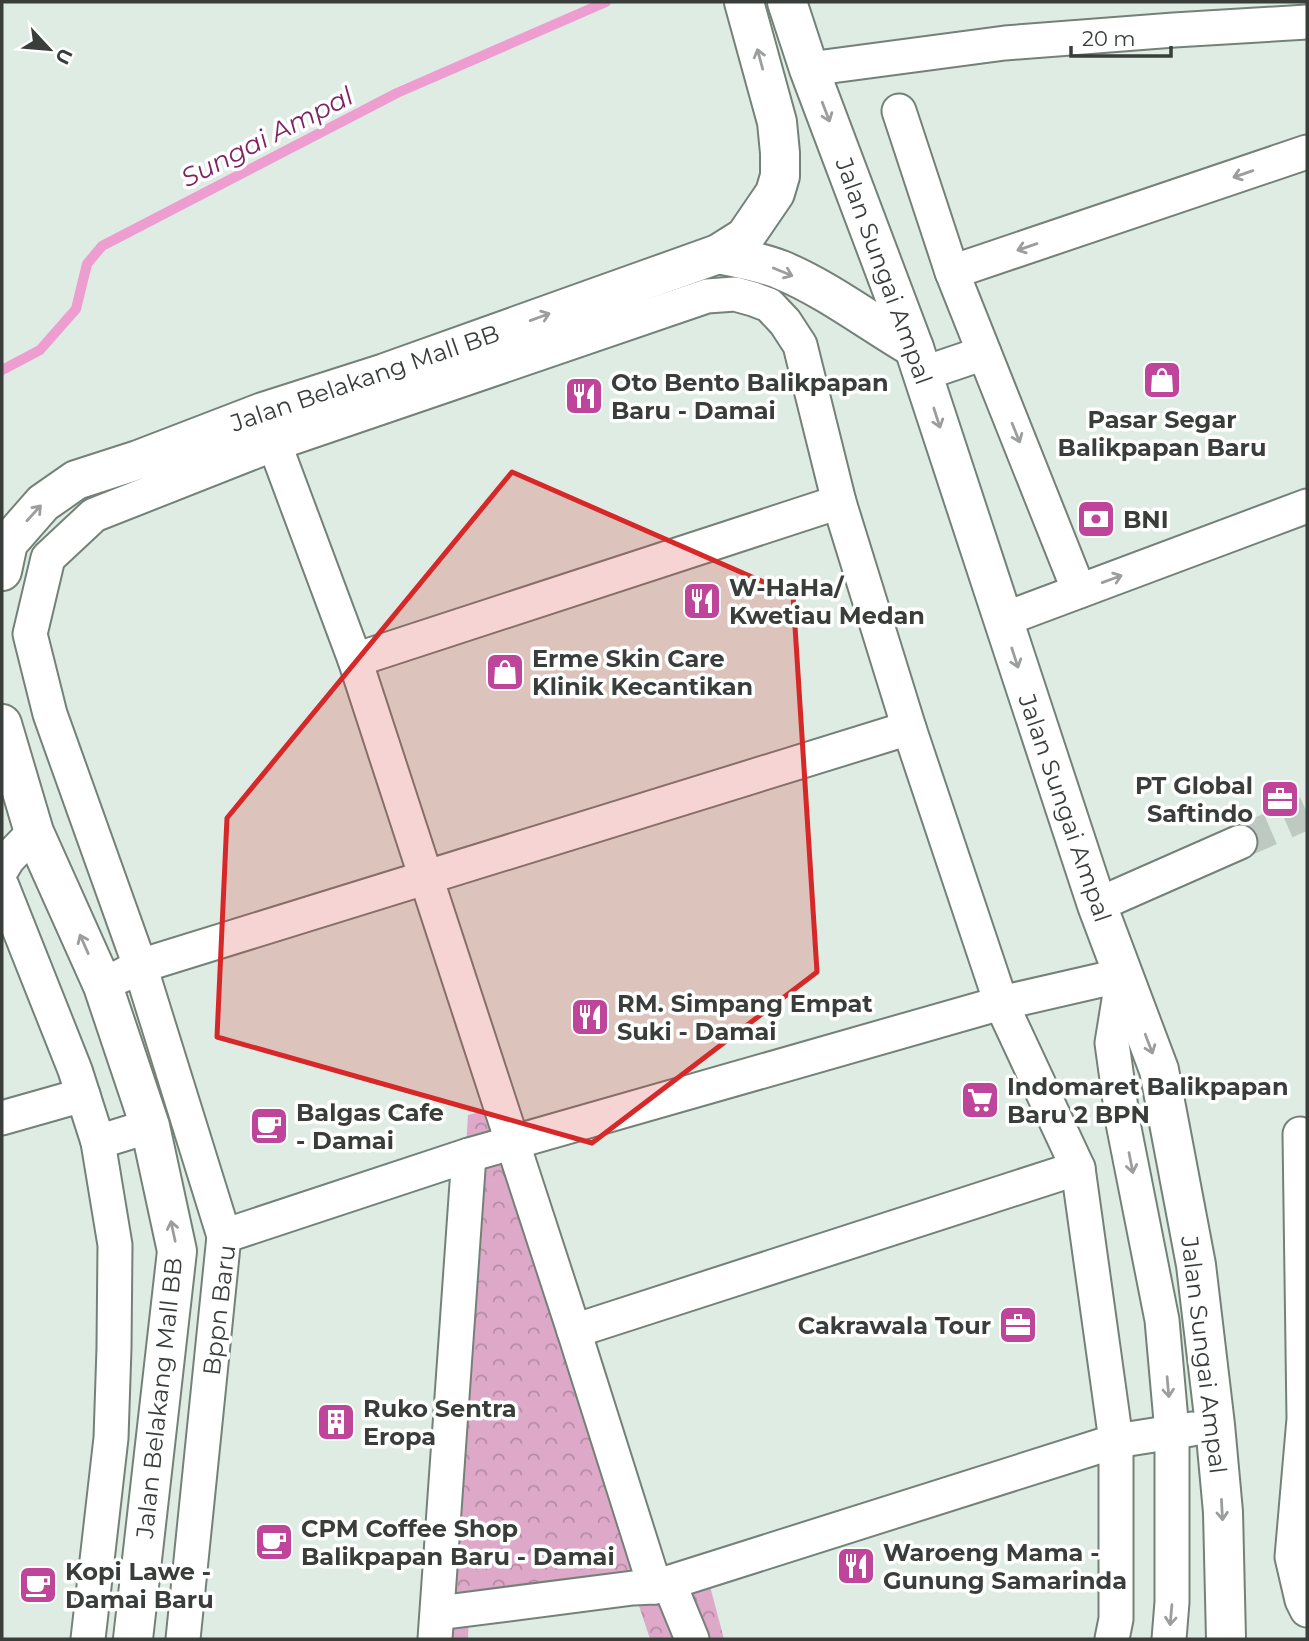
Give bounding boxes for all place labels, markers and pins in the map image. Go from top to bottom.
shop icon: Pasar Segar Balikpapan Baru [1141,359,1183,401]
place label: Oto Bento Balikpapan Baru - Damai [611,368,889,425]
restaurant icon: Oto Bento Balikpapan Baru - Damai [563,375,605,417]
place label: Pasar Segar Balikpapan Baru [1058,405,1266,462]
bank icon: BNI [1075,498,1117,540]
place label: BNI [1123,505,1169,534]
place label: W-HaHa/ Kwetiau Medan [729,573,925,630]
restaurant icon: W-HaHa/ Kwetiau Medan [681,580,723,622]
place label: Erme Skin Care Klinik Kecantikan [532,644,753,701]
shop icon: Erme Skin Care Klinik Kecantikan [484,651,526,693]
place label: PT Global Saftindo [1135,771,1253,828]
office icon: PT Global Saftindo [1259,778,1301,820]
place label: RM. Simpang Empat Suki - Damai [617,989,873,1046]
restaurant icon: RM. Simpang Empat Suki - Damai [569,996,611,1038]
place label: Indomaret Balikpapan Baru 2 BPN [1007,1072,1289,1129]
supermarket icon: Indomaret Balikpapan Baru 2 BPN [959,1079,1001,1121]
place label: Balgas Cafe - Damai [296,1098,444,1155]
cafe icon: Balgas Cafe - Damai [248,1105,290,1147]
office icon: Cakrawala Tour [997,1304,1039,1346]
place label: Cakrawala Tour [798,1311,991,1340]
place label: Ruko Sentra Eropa [363,1394,517,1451]
building icon: Ruko Sentra Eropa [315,1401,357,1443]
place label: CPM Coffee Shop Balikpapan Baru - Damai [301,1514,615,1571]
cafe icon: CPM Coffee Shop Balikpapan Baru - Damai [253,1521,295,1563]
place label: Waroeng Mama - Gunung Samarinda [883,1538,1127,1595]
restaurant icon: Waroeng Mama - Gunung Samarinda [835,1545,877,1587]
place label: Kopi Lawe - Damai Baru [65,1557,214,1614]
cafe icon: Kopi Lawe - Damai Baru [17,1564,59,1606]

